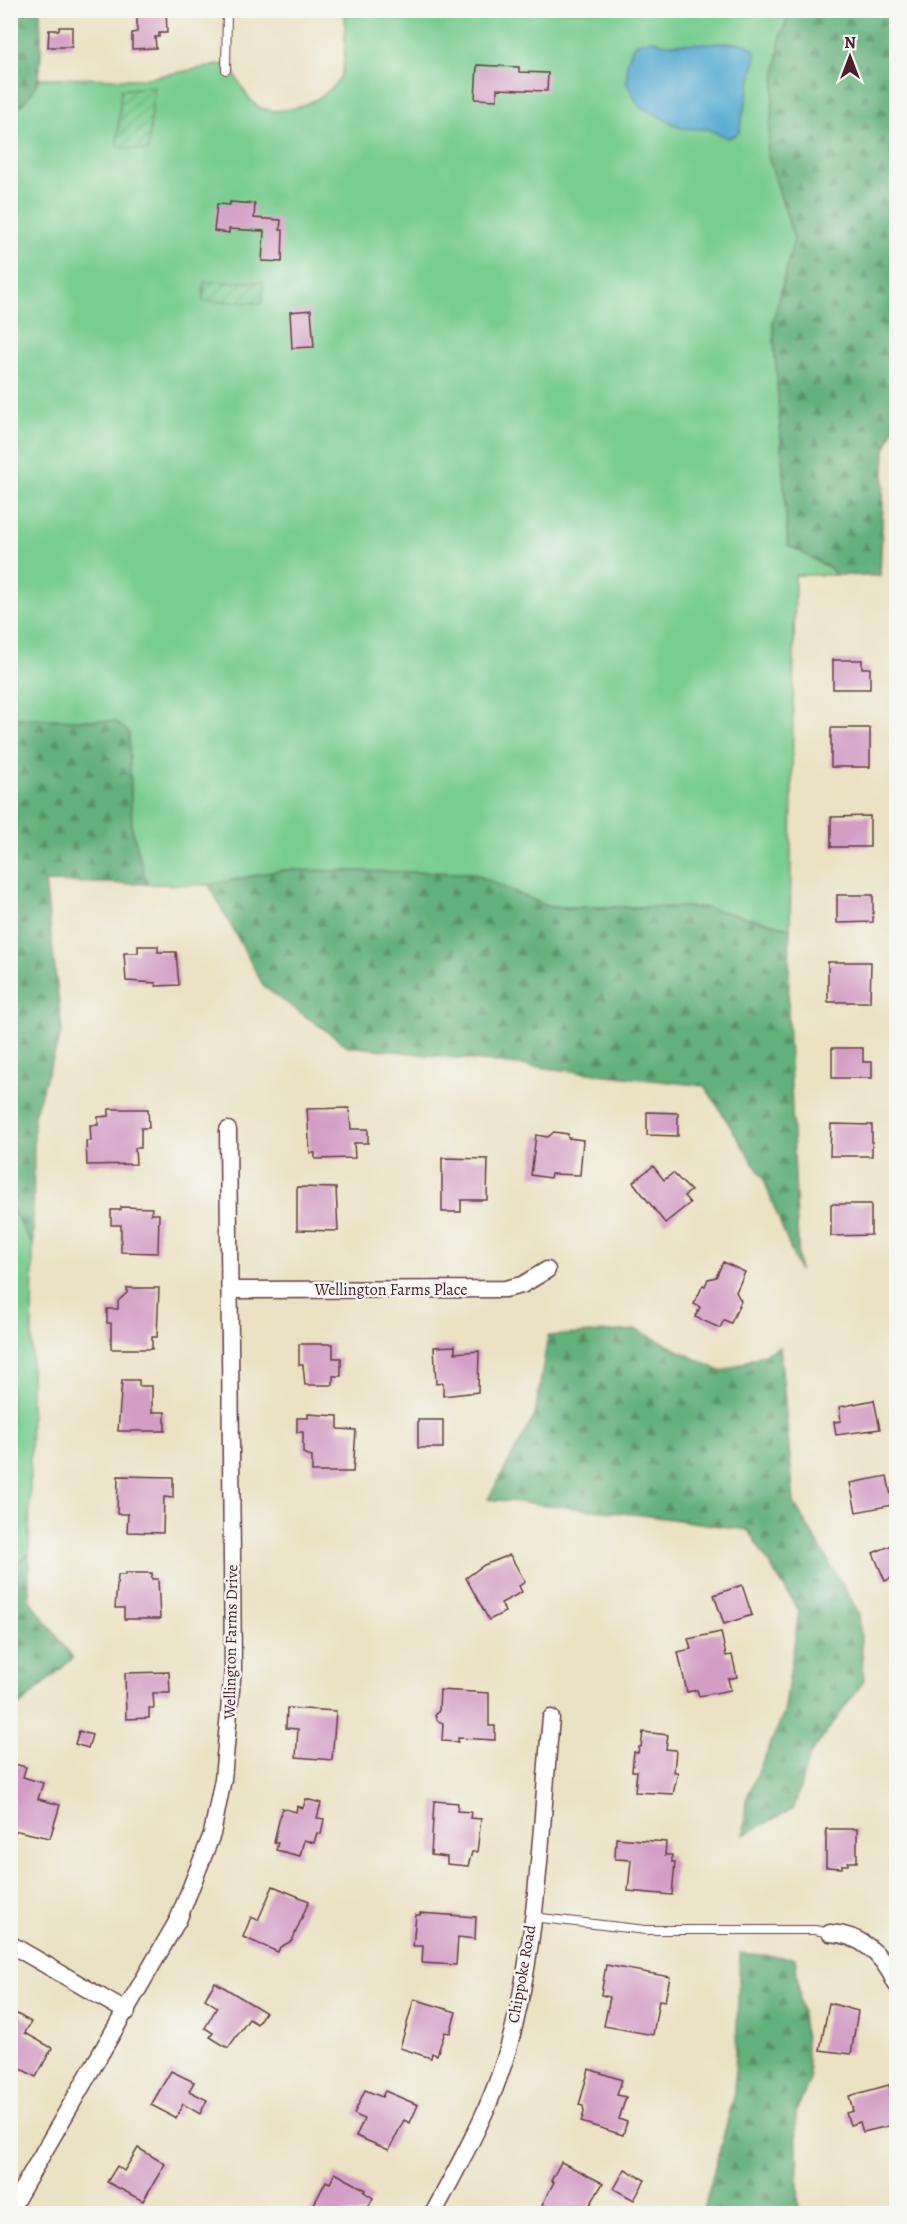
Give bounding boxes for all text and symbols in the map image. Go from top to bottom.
north arrow [820,27,880,87]
text: N [844,32,856,54]
street label: Wellington Farms Place [313,1279,468,1301]
street label: Wellington Farms Drive [219,1564,243,1721]
street label: Chippoke Road [503,1923,542,2025]

